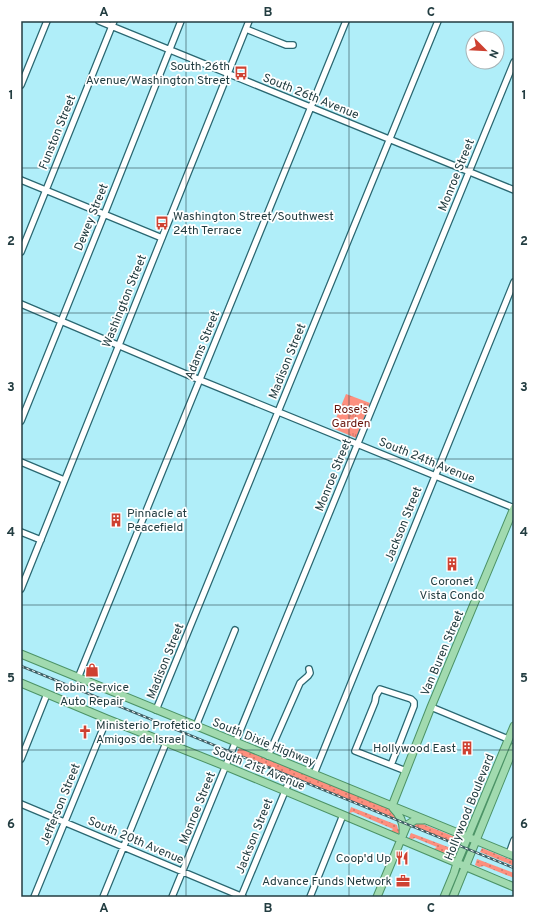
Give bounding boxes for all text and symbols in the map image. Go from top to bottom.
text: A [99,5,109,21]
text: B [264,5,273,21]
text: C [427,5,435,21]
north arrow [465,30,505,70]
text: N [485,47,501,60]
place label: South 26th Avenue/Washington Street [86,59,230,89]
bus stop icon: South 26th Avenue/Washington Street [233,65,249,81]
street label: South 26th Avenue [260,70,361,124]
text: 1 [8,88,14,104]
text: 1 [521,88,527,104]
street label: Funston Street [36,93,80,172]
street label: Monroe Street [435,137,479,214]
street label: Dewey Street [71,181,113,253]
place label: Washington Street/Southwest 24th Terrace [173,209,334,239]
bus stop icon: Washington Street/Southwest 24th Terrace [154,215,170,231]
text: 2 [7,234,15,250]
text: 2 [520,234,528,250]
street label: Washington Street [99,253,151,350]
street label: Adams Street [182,309,224,382]
street label: Madison Street [265,321,310,402]
text: 3 [7,380,15,396]
text: 3 [520,380,528,396]
park label: Rose's Garden [331,402,371,432]
street label: South 24th Avenue [376,434,477,488]
street label: Monroe Street [312,437,356,514]
street label: Jackson Street [382,484,426,564]
place label: Pinnacle at Peacefield [127,506,187,536]
building icon: Pinnacle at Peacefield [108,512,124,528]
text: 4 [7,525,15,541]
text: 4 [520,525,528,541]
building icon: Coronet Vista Condo [444,556,460,572]
place label: Coronet Vista Condo [420,574,485,604]
street label: Van Buren Street [418,608,468,699]
street label: Madison Street [143,621,188,702]
shop icon: Robin Service Auto Repair [84,662,100,678]
text: 5 [7,671,15,687]
text: 5 [520,671,528,687]
place label: Robin Service Auto Repair [55,680,129,710]
street label: South Dixie Highway [210,715,318,771]
place label: Ministerio Profetico Amigos de Israel [96,718,201,748]
church icon: Ministerio Profetico Amigos de Israel [77,724,93,740]
building icon: Hollywood East [459,740,475,756]
place label: Hollywood East [373,741,456,757]
street label: South 21st Avenue [210,743,307,795]
street label: Hollywood Boulevard [441,752,499,863]
street label: Jefferson Street [37,761,85,848]
street label: Monroe Street [176,770,220,847]
street label: Jackson Street [233,796,277,876]
street label: South 20th Avenue [85,813,186,868]
text: 6 [7,817,15,833]
text: 6 [520,817,528,833]
restaurant icon: Coop'd Up [394,850,410,866]
place label: Coop'd Up [336,851,391,867]
office icon: Advance Funds Network [395,873,411,889]
place label: Advance Funds Network [262,874,392,890]
text: A [99,901,109,917]
text: B [264,901,273,917]
text: C [427,901,435,917]

